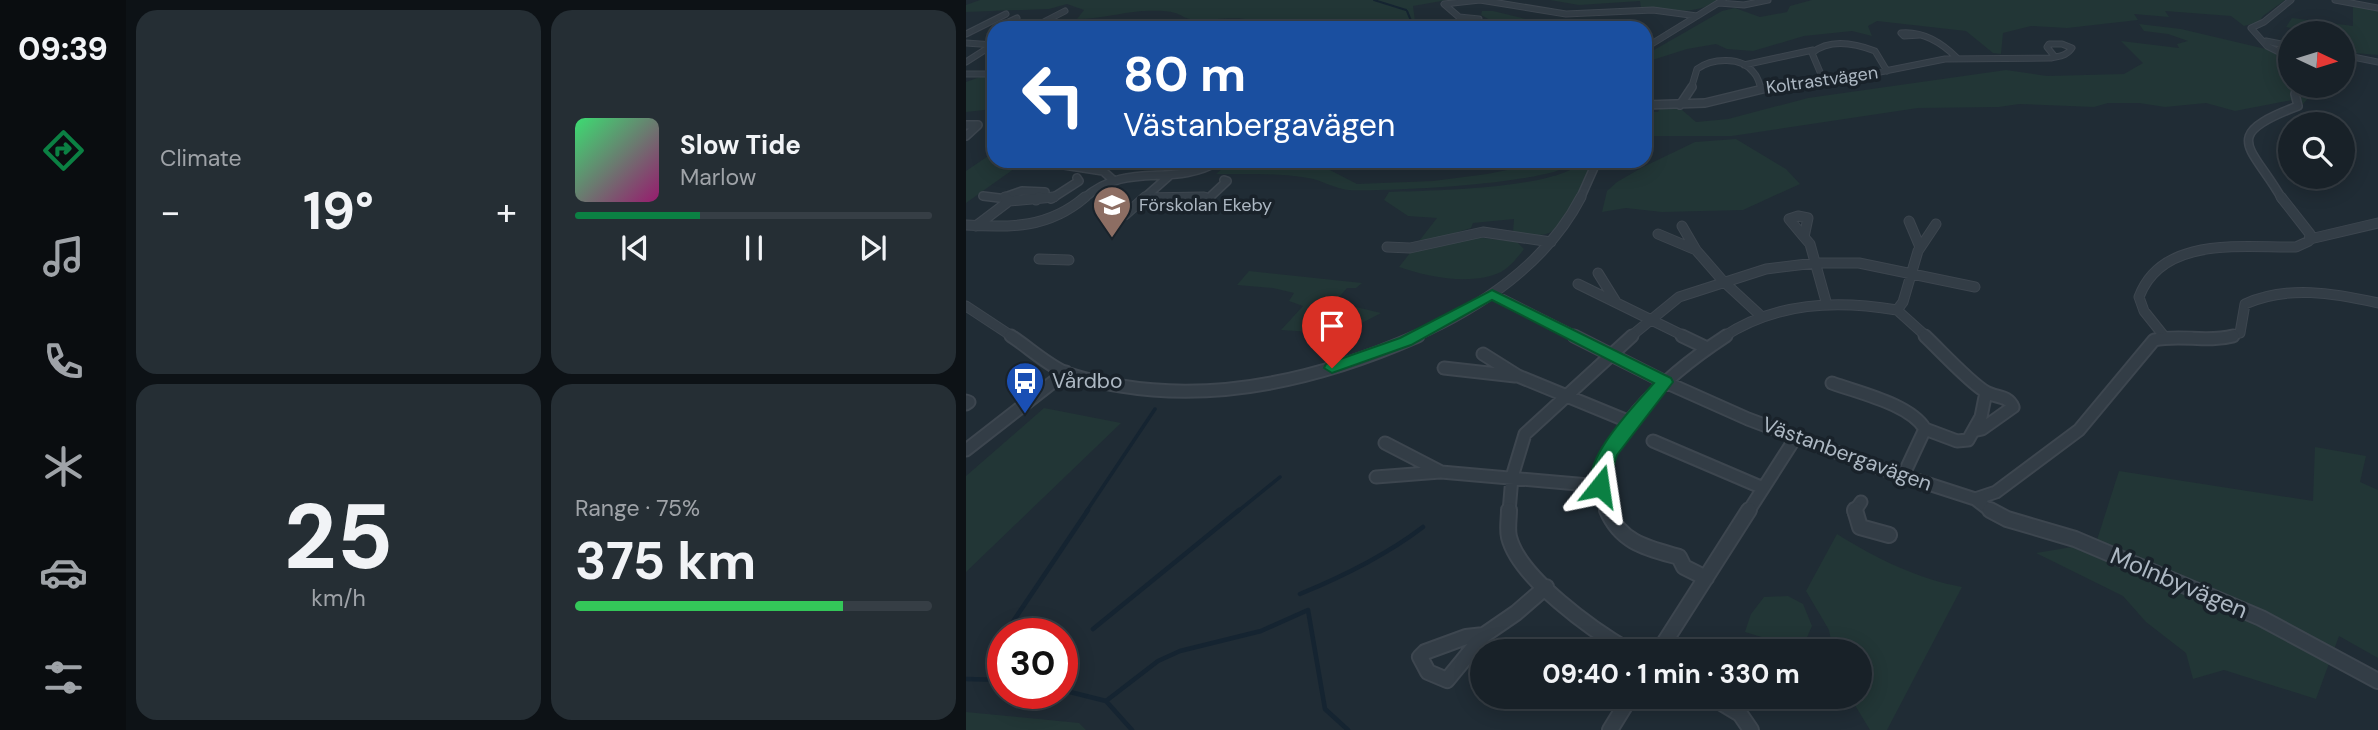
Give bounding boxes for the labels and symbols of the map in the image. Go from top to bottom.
north arrow [2278,21,2356,98]
street label: Koltrastvägen [1764,60,1880,100]
school or university icon: Förskolan Ekeby [1091,184,1133,239]
place label: Förskolan Ekeby [1139,193,1272,217]
pin [1302,296,1362,368]
bus stop icon: Vårdbo [1004,360,1046,415]
place label: Vårdbo [1052,367,1122,395]
street label: Västanbergavägen [1758,410,1936,498]
position arrow [1563,449,1637,523]
street label: Molnbyvägen [2106,540,2253,625]
speed limit sign: 30 [987,618,1078,709]

